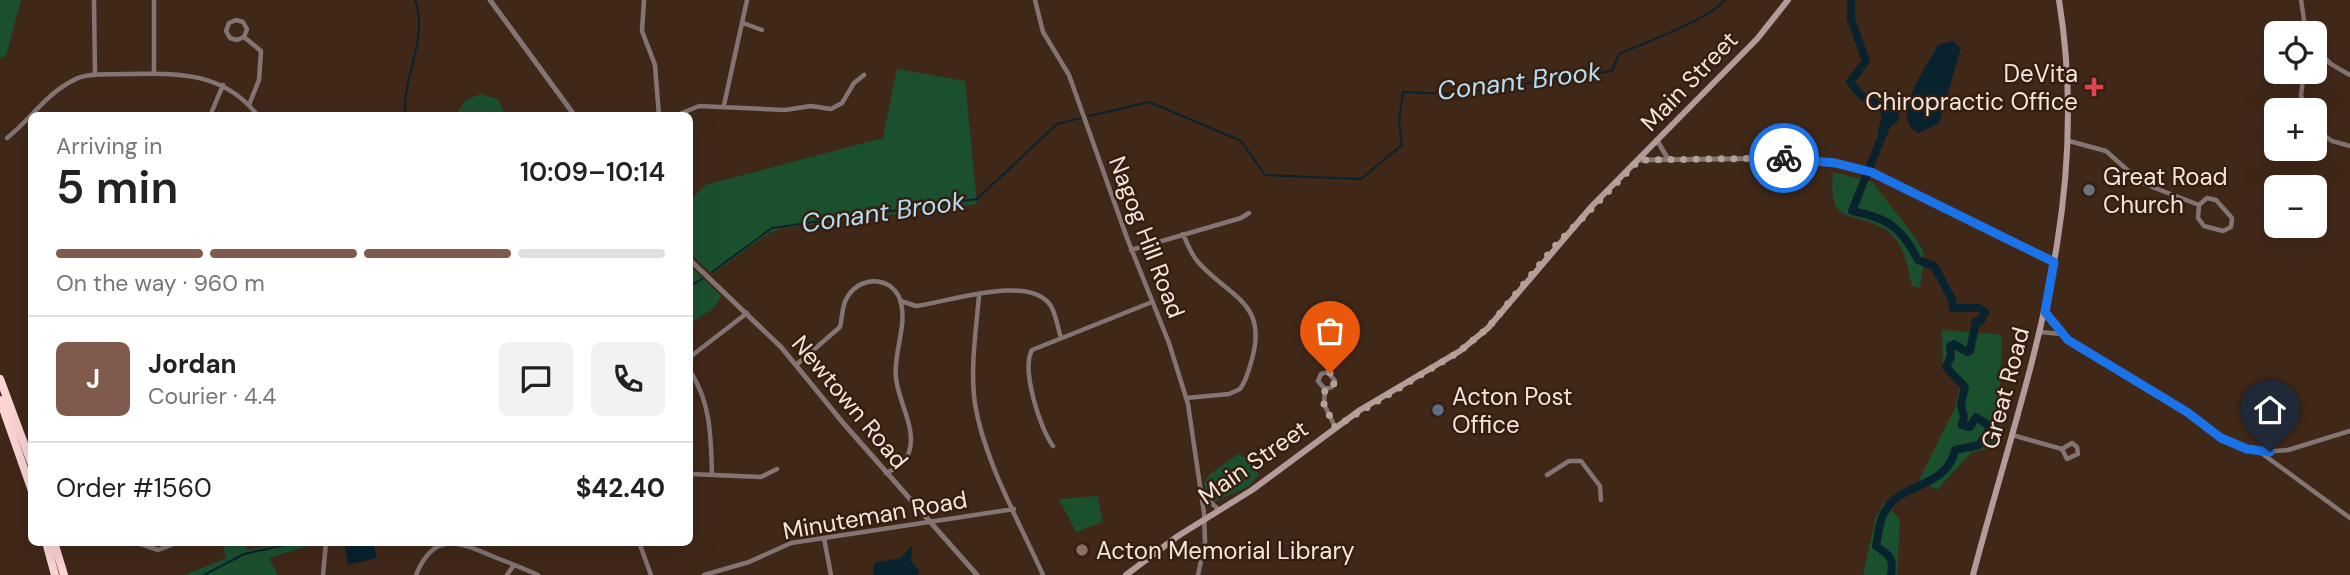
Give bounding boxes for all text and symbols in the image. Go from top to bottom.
map controls [2264,21,2327,238]
button: locate [2264,21,2327,84]
street label: Main Street [1634,24,1744,138]
water label: Conant Brook [1435,54,1604,108]
place label: DeVita Chiropractic Office [1865,58,2078,117]
marker: DeVita Chiropractic Office [2084,77,2104,97]
button: + [2264,98,2327,161]
courier [1749,123,1819,193]
text: Arriving in [56,131,162,161]
icon: bike [1765,139,1803,177]
street label: Nagog Hill Road [1102,152,1192,322]
text: 10:09–10:14 [520,155,665,189]
text: 5 min [56,157,178,217]
place label: Great Road Church [2103,161,2228,220]
button: − [2264,175,2327,238]
marker: Great Road Church [2081,182,2097,198]
water label: Conant Brook [799,184,968,240]
text: On the way · 960 m [56,268,265,298]
pin [1300,301,1360,373]
icon: bag [1311,312,1349,350]
street label: Great Road [1974,324,2036,452]
street label: Newtown Road [785,329,915,475]
button: chat [499,342,573,416]
button: phone [591,342,665,416]
text: Jordan [148,347,237,381]
text: J [86,362,100,396]
pin [2240,380,2300,452]
text: Courier · 4.4 [148,381,276,411]
place label: Acton Post Office [1452,381,1573,440]
icon: home [2251,391,2289,429]
marker: Acton Post Office [1430,402,1446,418]
street label: Main Street [1192,413,1314,511]
text: Order #1560 [56,471,212,505]
text: $42.40 [576,471,665,505]
street label: Minuteman Road [780,484,970,546]
place label: Acton Memorial Library [1096,535,1355,566]
marker: Acton Memorial Library [1074,542,1090,558]

